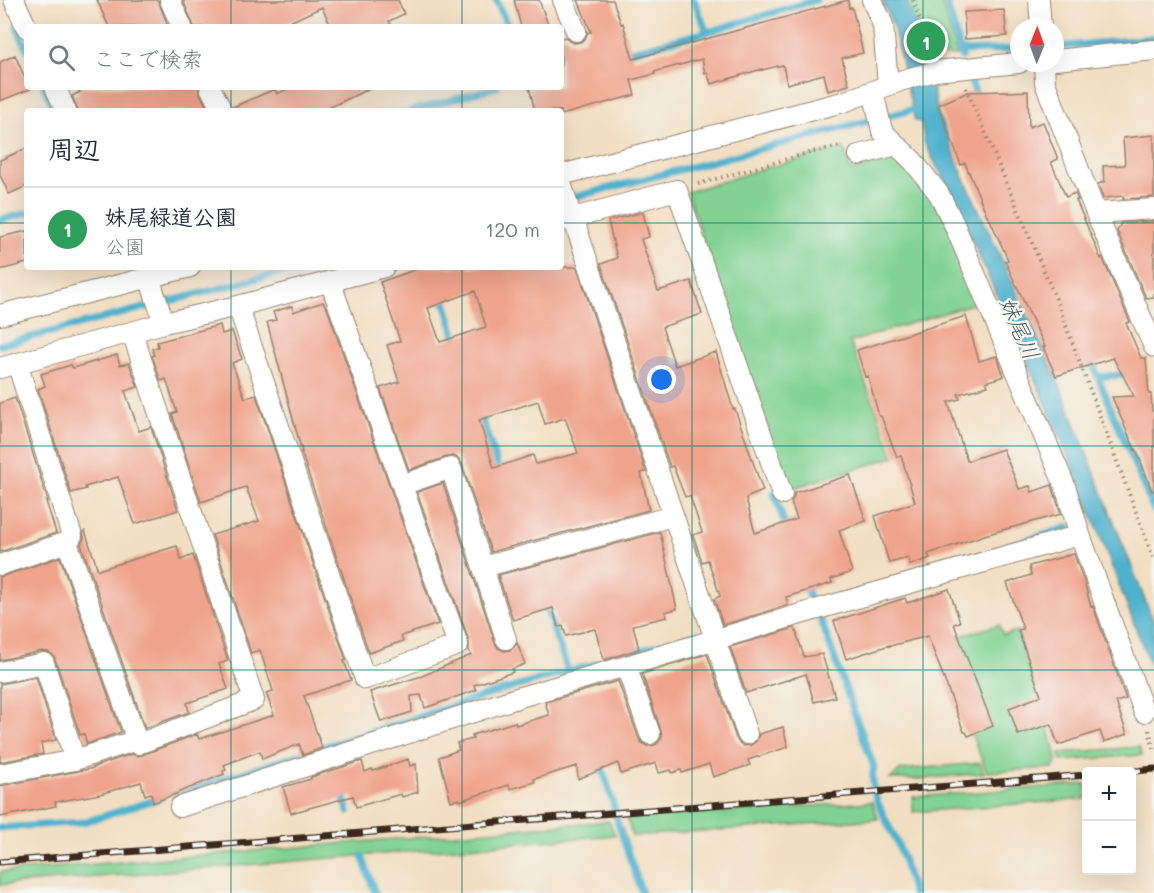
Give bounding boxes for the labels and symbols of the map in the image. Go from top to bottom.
pin: 1 [906,18,946,63]
north arrow [1010,18,1064,72]
water label: 妹尾川 [993,292,1047,364]
your location [647,365,676,394]

